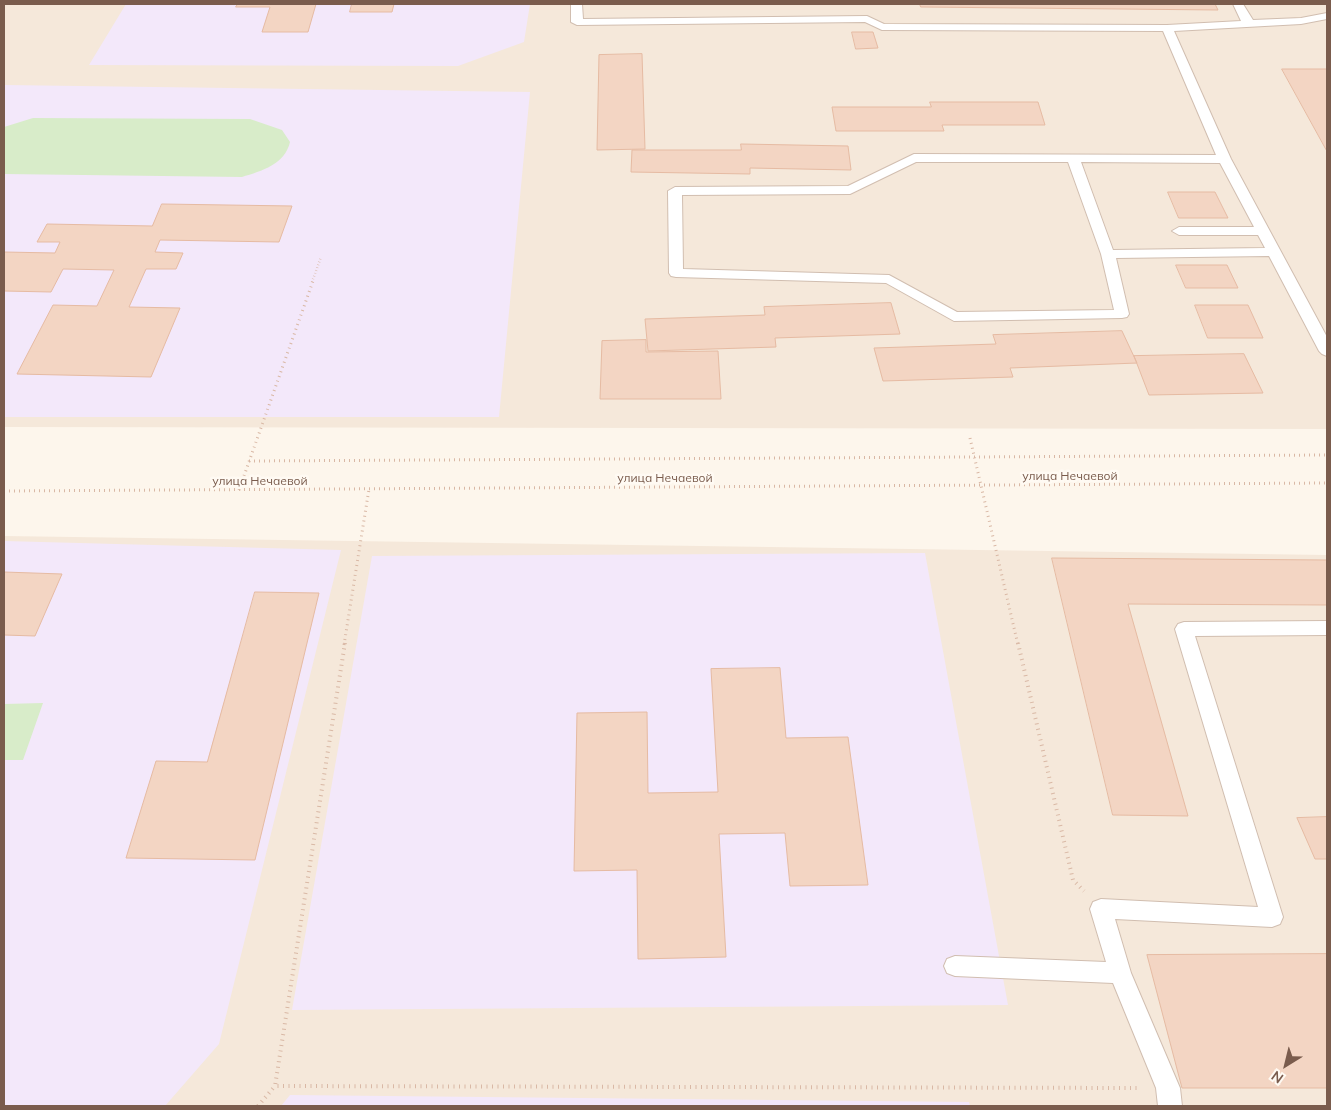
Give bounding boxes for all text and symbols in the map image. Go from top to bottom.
street label: улица Нечаевой [1022,469,1118,483]
street label: улица Нечаевой [617,471,713,485]
street label: улица Нечаевой [212,474,308,488]
north arrow [1261,1040,1311,1090]
text: N [1268,1067,1287,1088]

